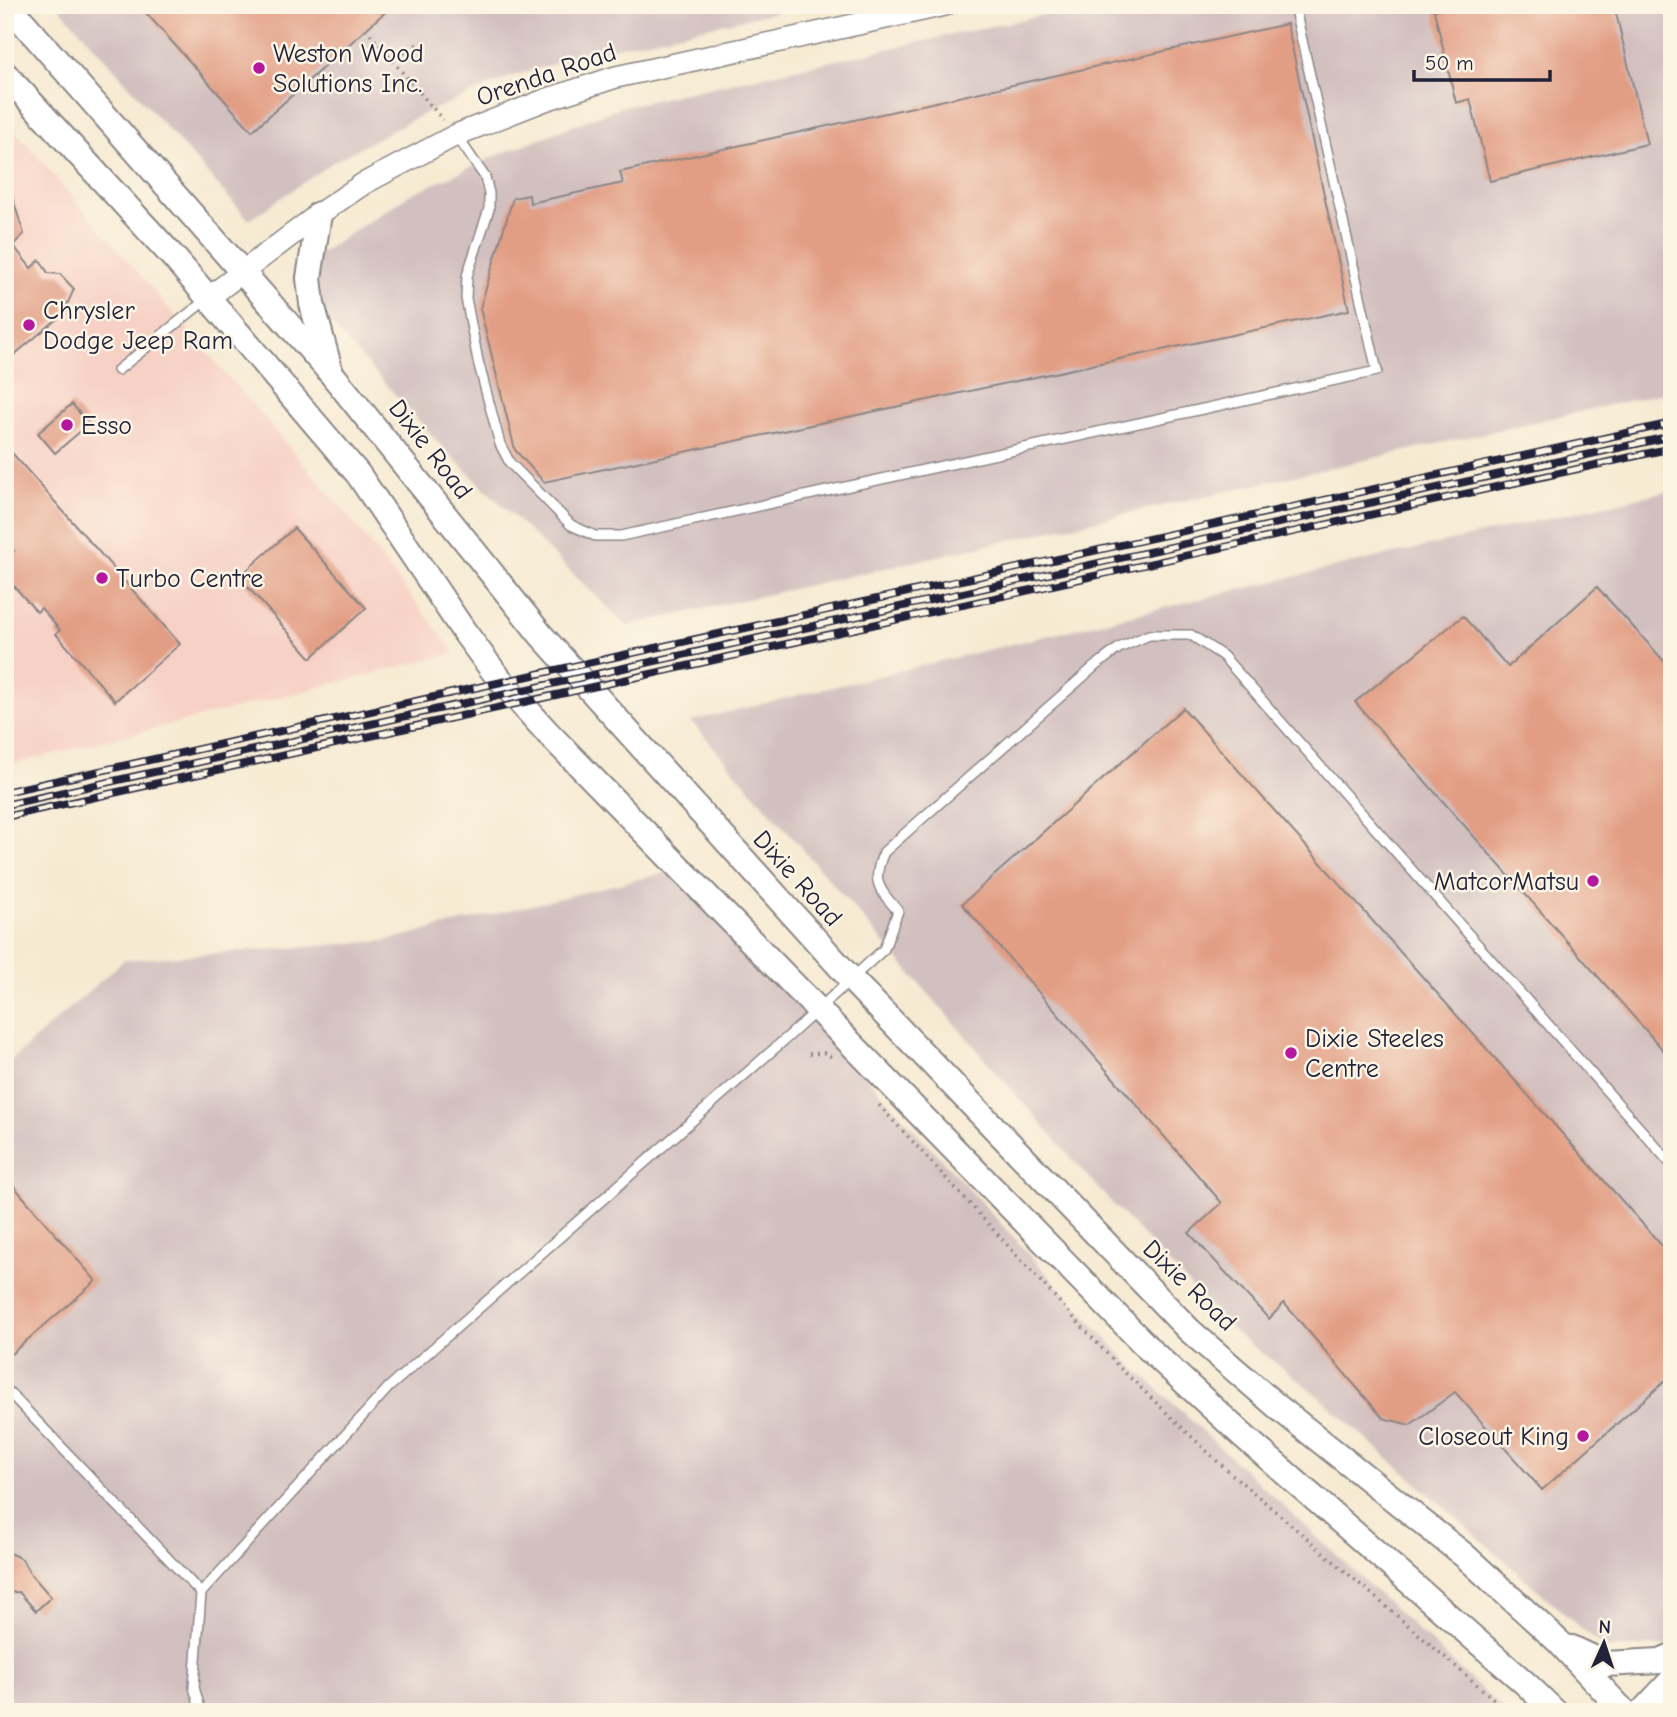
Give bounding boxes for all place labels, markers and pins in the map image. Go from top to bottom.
place label: Weston Wood Solutions Inc. [273,39,424,99]
marker: Weston Wood Solutions Inc. [251,60,267,76]
place label: Chrysler Dodge Jeep Ram [43,296,233,356]
marker: Chrysler Dodge Jeep Ram [21,317,37,333]
place label: Esso [81,411,132,441]
marker: Esso [59,417,75,433]
place label: Turbo Centre [116,564,263,594]
marker: Turbo Centre [94,570,110,586]
place label: MatcorMatsu [1434,867,1579,897]
marker: MatcorMatsu [1585,873,1601,889]
place label: Dixie Steeles Centre [1305,1024,1444,1084]
marker: Dixie Steeles Centre [1283,1045,1299,1061]
place label: Closeout King [1418,1422,1569,1452]
marker: Closeout King [1575,1428,1591,1444]

